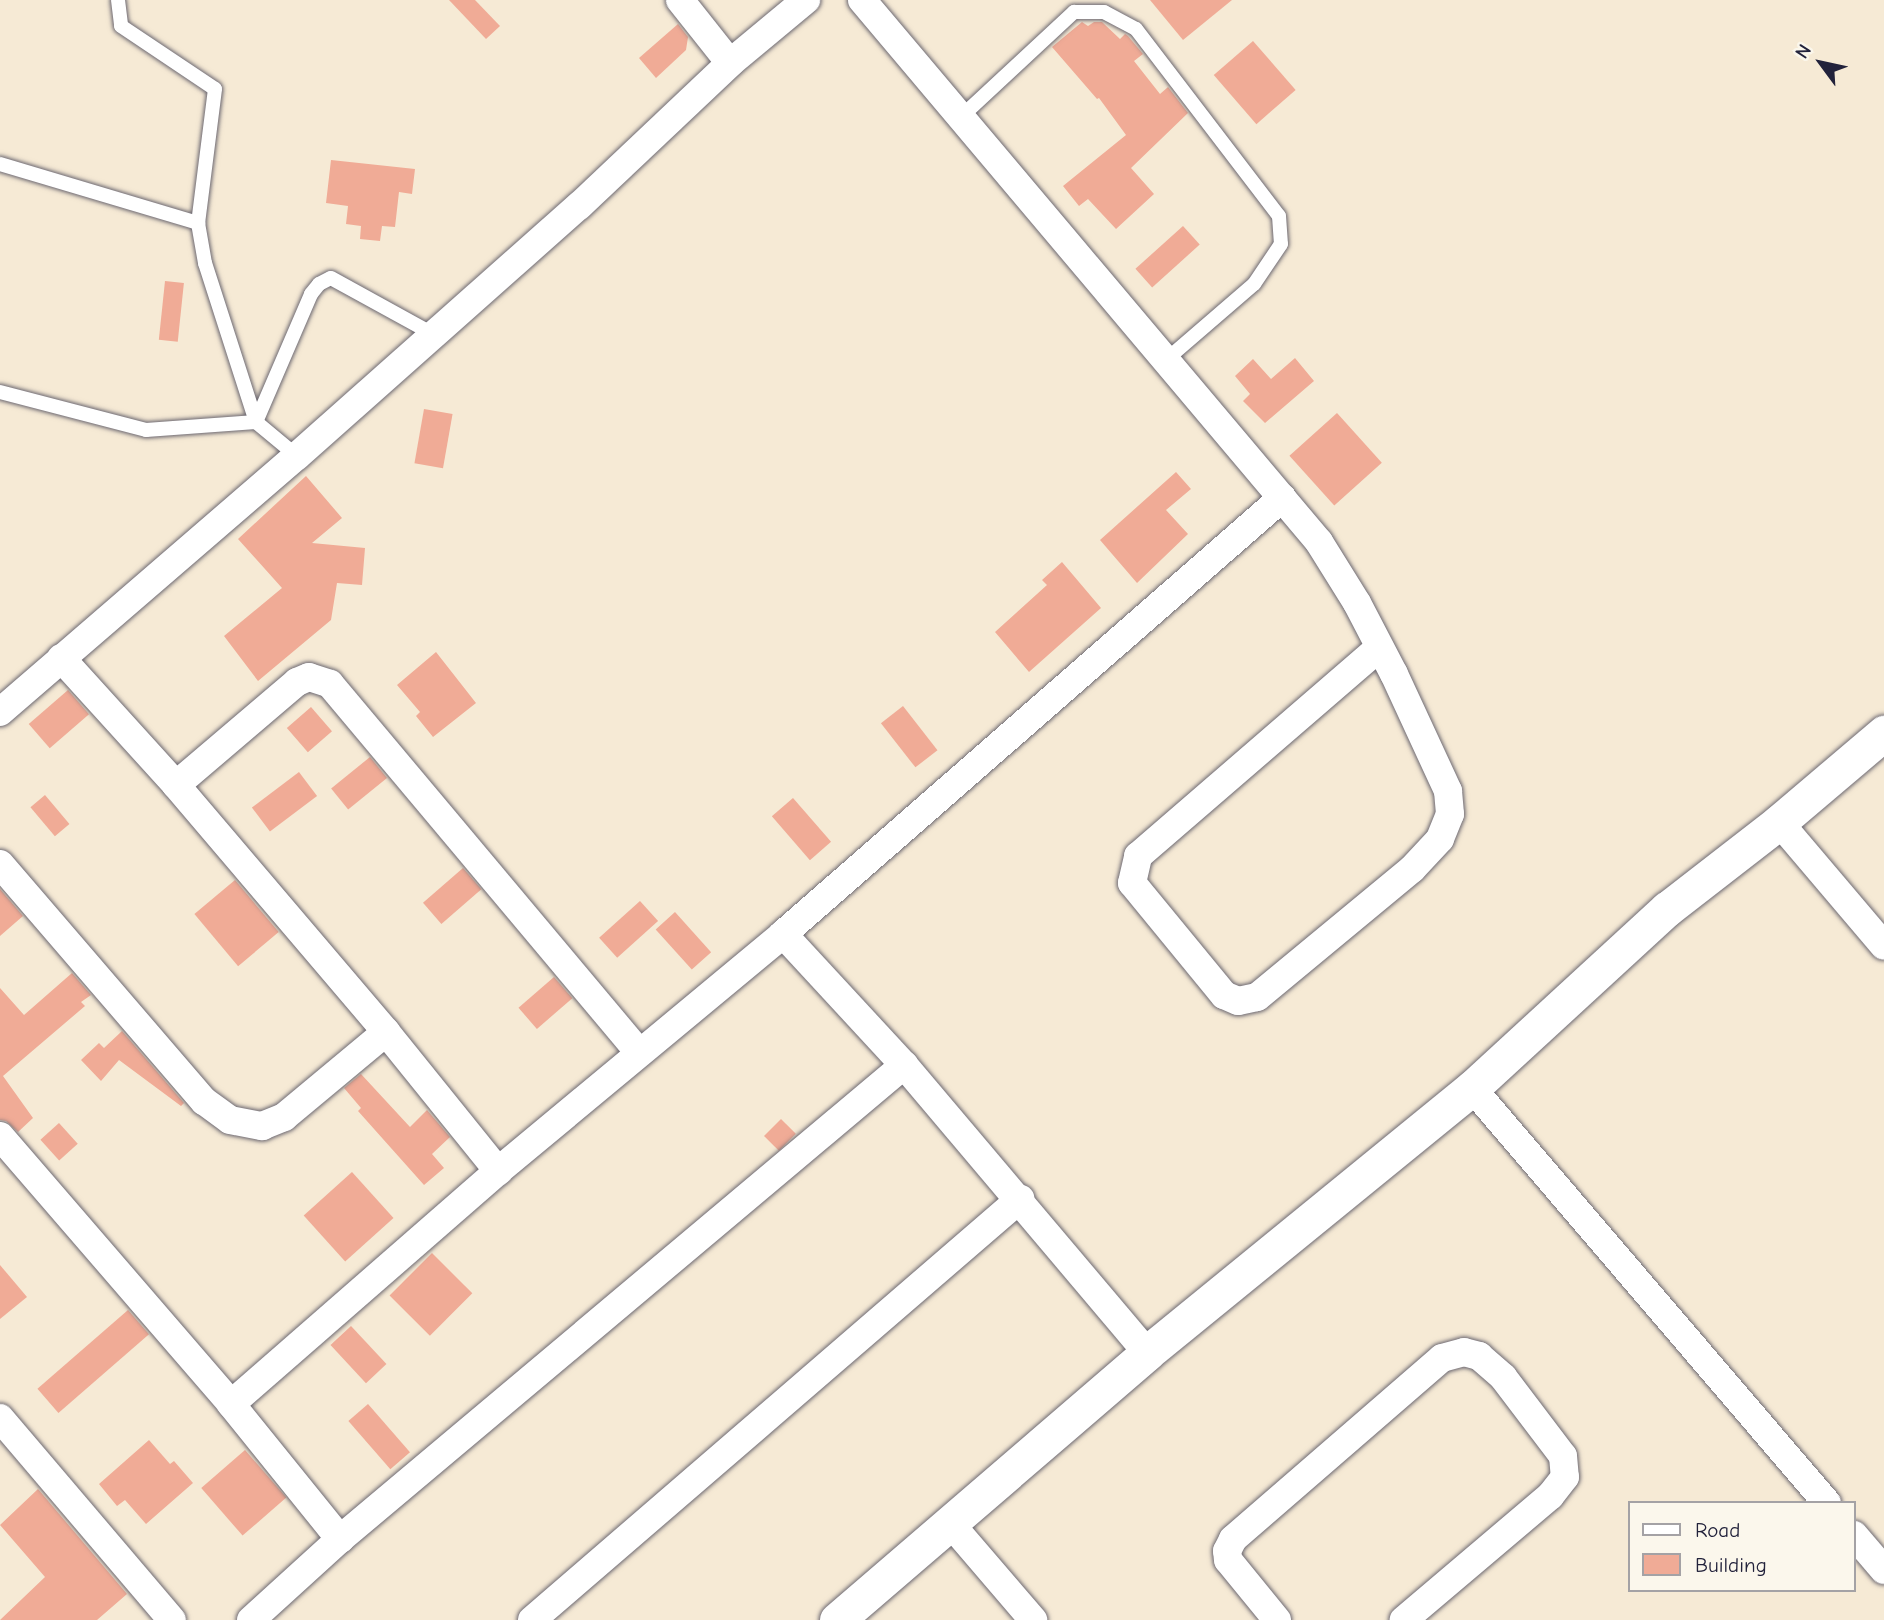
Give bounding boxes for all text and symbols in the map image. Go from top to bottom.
north arrow [1786,28,1856,98]
text: N [1791,40,1816,63]
legend [1629,1501,1856,1592]
text: Road [1695,1518,1740,1542]
text: Building [1695,1553,1767,1577]

